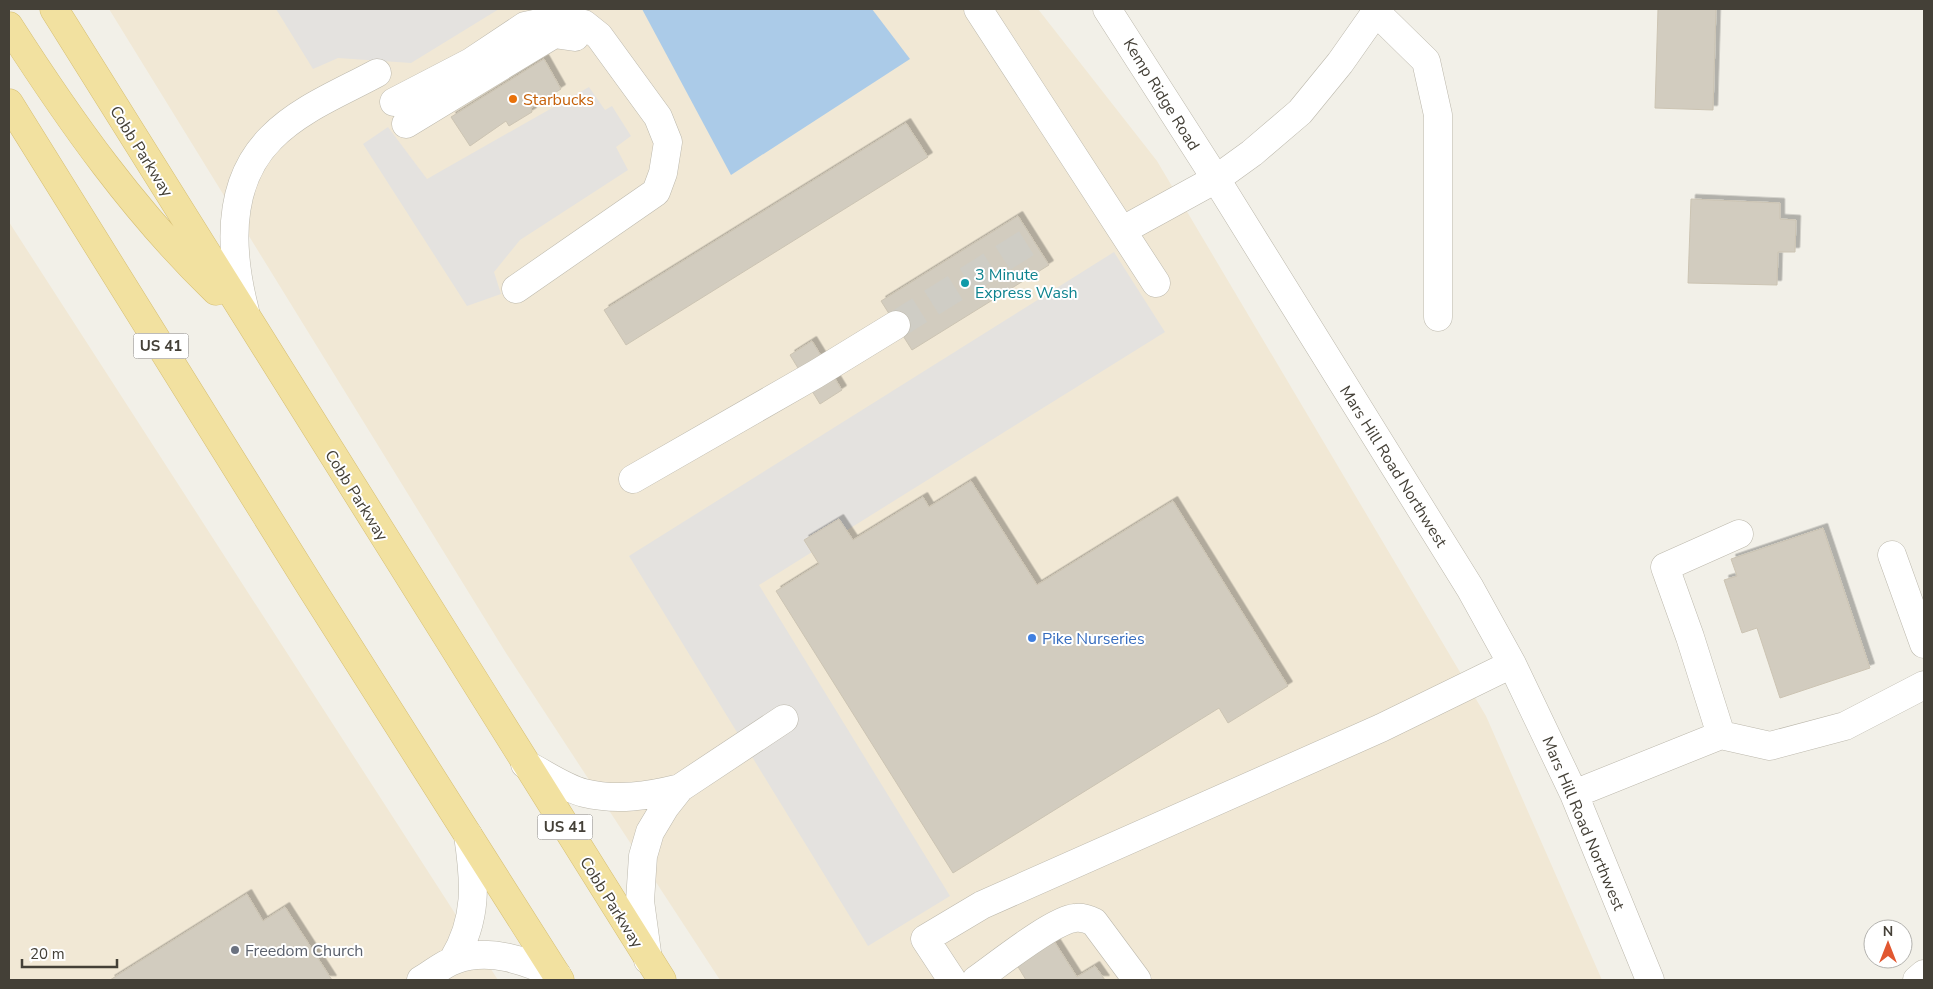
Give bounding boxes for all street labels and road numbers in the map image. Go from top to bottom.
street label: Kemp Ridge Road [1118,34,1205,155]
street label: Cobb Parkway [104,102,178,202]
road number: US 41 [134,334,188,358]
street label: Mars Hill Road Northwest [1334,381,1452,552]
street label: Cobb Parkway [319,446,393,546]
street label: Mars Hill Road Northwest [1536,733,1630,914]
road number: US 41 [538,814,592,840]
street label: Cobb Parkway [574,853,648,953]

